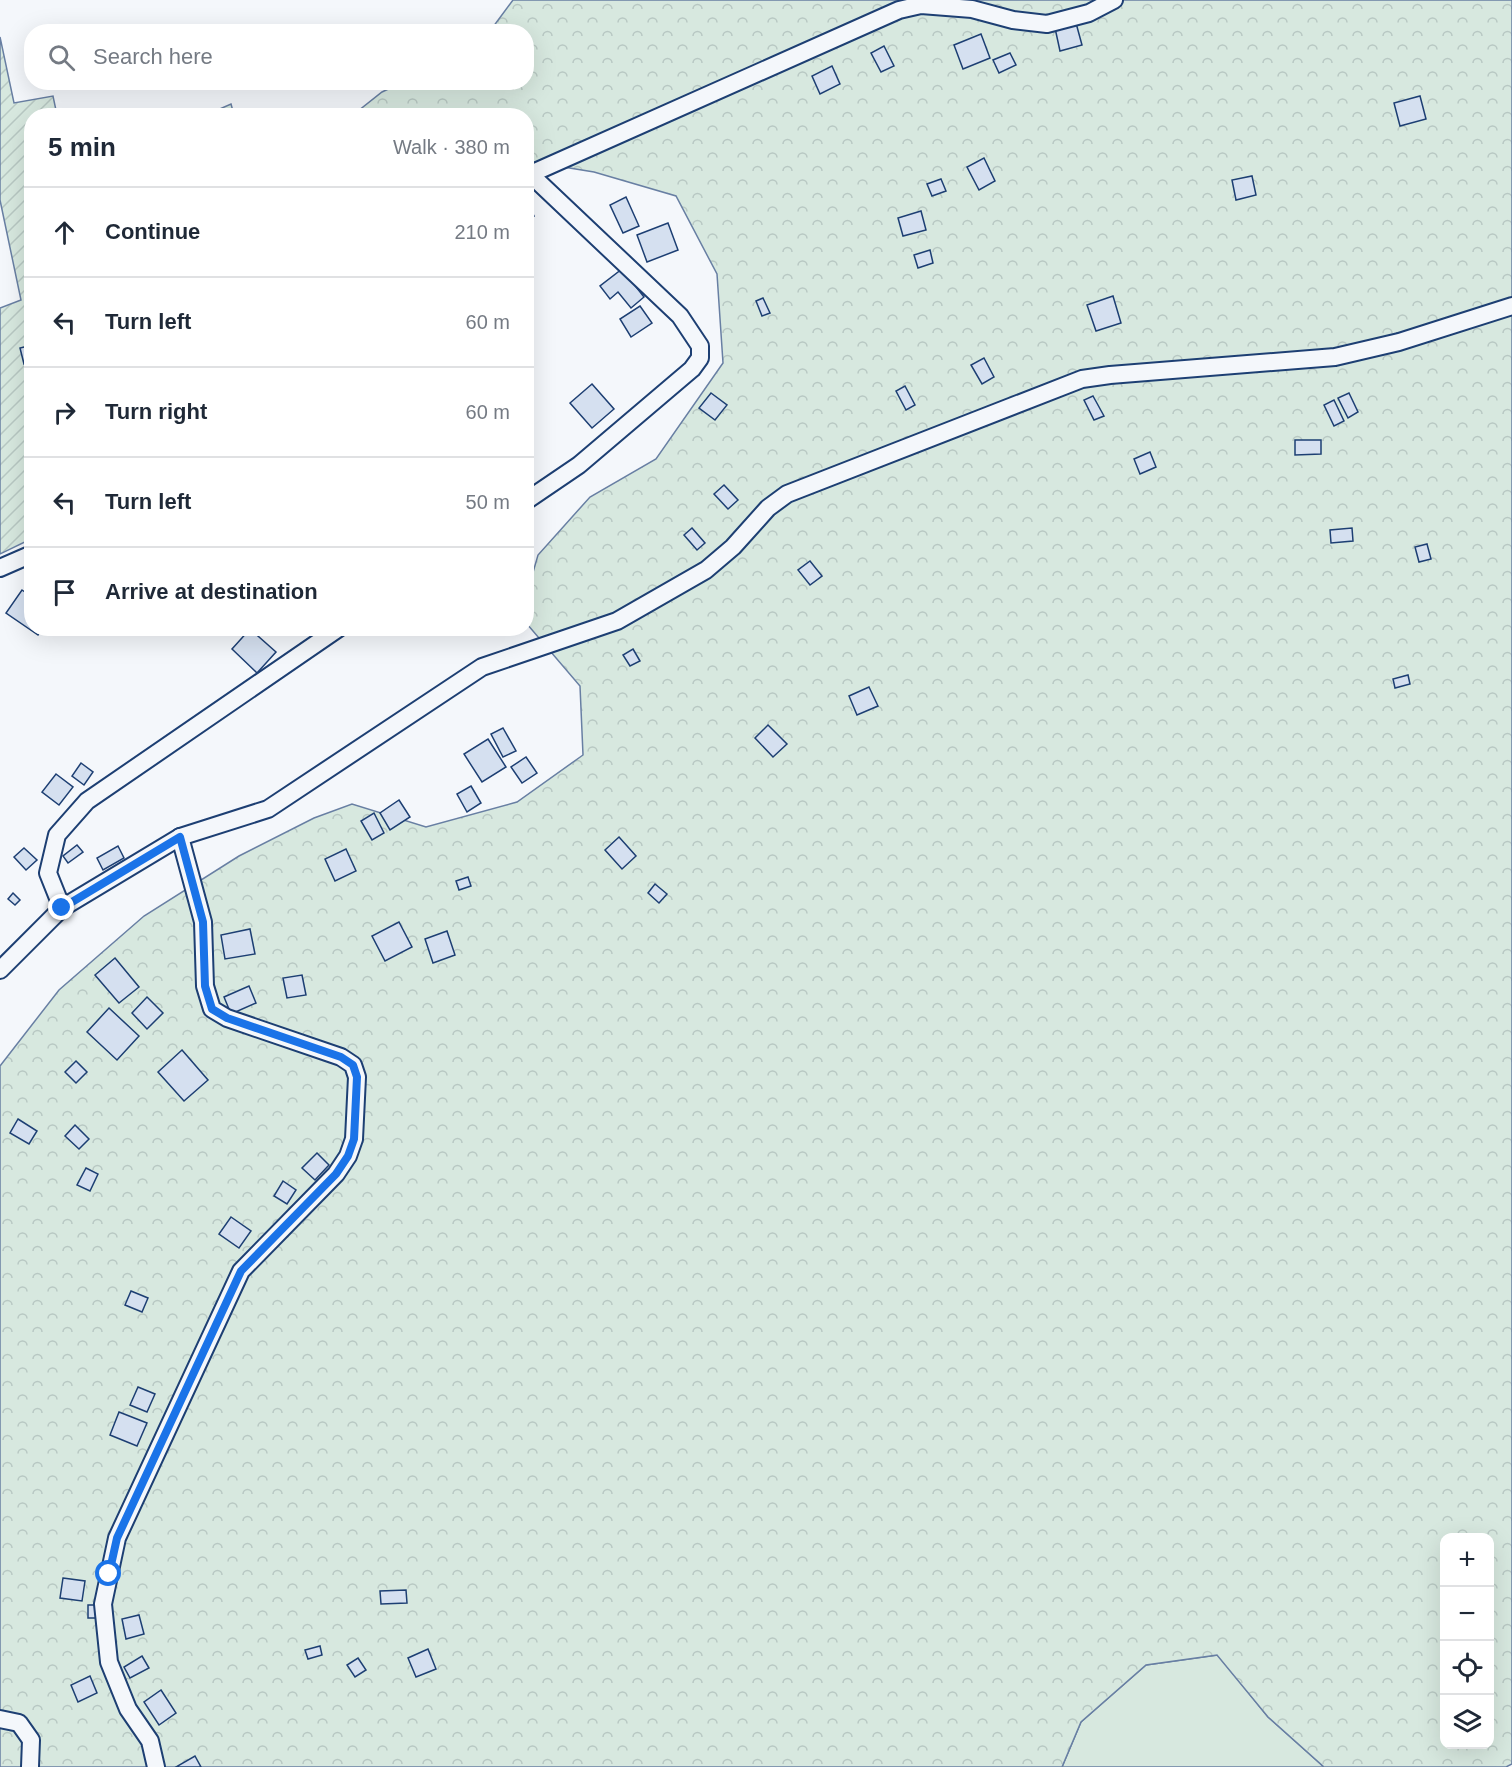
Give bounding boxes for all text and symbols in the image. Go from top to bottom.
search box [24,24,534,90]
icon: search [45,41,78,74]
text: Search here [93,44,213,69]
text: 5 min [48,132,116,162]
text: Walk · 380 m [393,136,510,158]
icon: ahead [48,216,81,249]
text: Continue [105,219,200,244]
text: 210 m [454,221,510,243]
icon: left [48,306,81,339]
text: Turn left [105,309,191,334]
text: 60 m [466,311,510,333]
icon: right [48,396,81,429]
text: Turn right [105,399,207,424]
text: 60 m [466,401,510,423]
icon: left [48,486,81,519]
text: Turn left [105,489,191,514]
text: 50 m [466,491,510,513]
icon: arrive [48,576,81,609]
text: Arrive at destination [105,579,318,604]
route end [48,894,74,920]
map controls [1440,1533,1494,1749]
button: + [1440,1533,1494,1587]
route start [95,1560,121,1586]
button: − [1440,1587,1494,1641]
button: locate [1440,1641,1494,1695]
button: layers [1440,1695,1494,1749]

